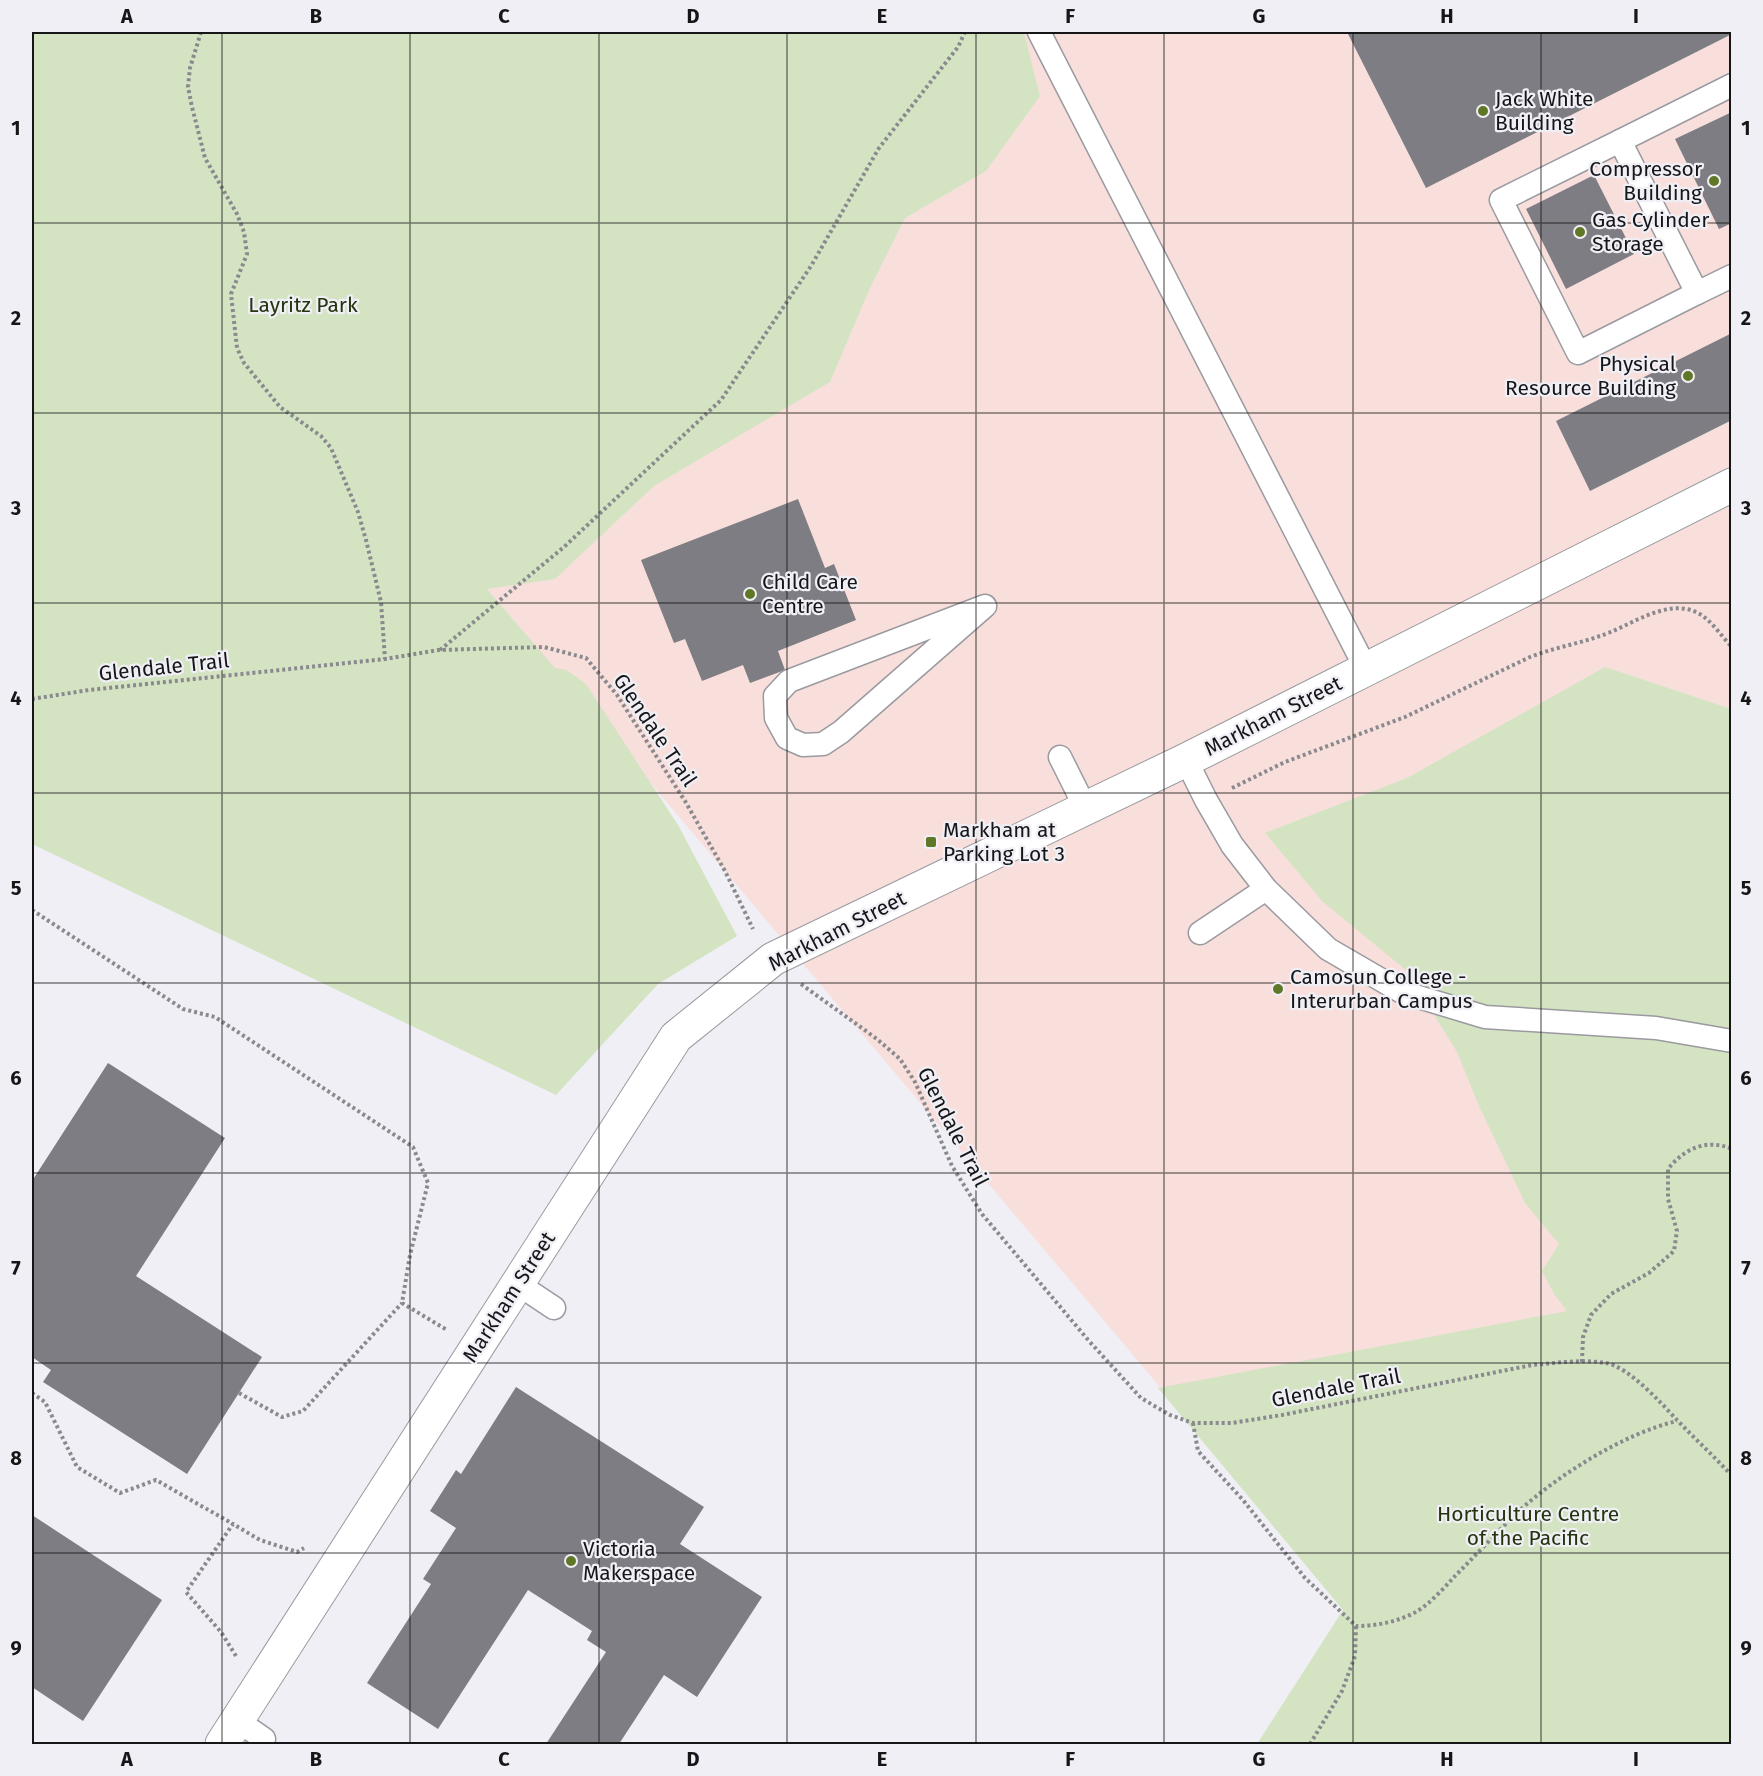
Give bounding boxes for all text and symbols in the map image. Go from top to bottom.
text: A [120,4,134,28]
text: B [310,4,322,28]
text: C [498,4,510,28]
text: D [686,4,700,28]
text: E [877,4,887,28]
text: F [1065,4,1075,28]
text: G [1253,4,1265,28]
text: H [1440,4,1454,28]
text: I [1633,4,1639,28]
place label: Jack White Building [1495,86,1593,136]
marker: Jack White Building [1476,104,1490,118]
text: 1 [11,116,21,140]
text: 1 [1741,116,1751,140]
place label: Compressor Building [1589,156,1702,206]
marker: Compressor Building [1707,174,1721,188]
place label: Gas Cylinder Storage [1592,207,1709,257]
marker: Gas Cylinder Storage [1573,225,1587,239]
park label: Layritz Park [248,292,358,318]
text: 2 [11,306,21,330]
text: 2 [1741,306,1751,330]
place label: Physical Resource Building [1505,351,1676,401]
marker: Physical Resource Building [1681,369,1695,383]
text: 3 [10,496,21,520]
text: 3 [1740,496,1751,520]
place label: Child Care Centre [762,569,858,619]
marker: Child Care Centre [743,587,757,601]
street label: Glendale Trail [98,647,230,687]
street label: Glendale Trail [608,668,702,792]
street label: Markham Street [1200,670,1346,762]
text: 4 [10,686,22,710]
text: 4 [1740,686,1752,710]
place label: Markham at Parking Lot 3 [943,817,1065,867]
marker: Markham at Parking Lot 3 [924,835,938,849]
text: 5 [11,876,22,900]
text: 5 [1741,876,1752,900]
street label: Markham Street [764,885,910,977]
place label: Camosun College - Interurban Campus [1290,964,1473,1014]
marker: Camosun College - Interurban Campus [1271,982,1285,996]
street label: Glendale Trail [912,1063,994,1191]
text: 6 [10,1066,22,1090]
text: 6 [1740,1066,1752,1090]
street label: Markham Street [457,1226,561,1367]
text: 7 [11,1256,21,1280]
text: 7 [1741,1256,1751,1280]
street label: Glendale Trail [1269,1363,1403,1413]
text: 8 [10,1446,22,1470]
text: 8 [1740,1446,1752,1470]
park label: Horticulture Centre of the Pacific [1437,1501,1619,1551]
place label: Victoria Makerspace [583,1536,695,1586]
marker: Victoria Makerspace [564,1554,578,1568]
text: 9 [10,1636,22,1660]
text: 9 [1740,1636,1752,1660]
text: A [120,1747,134,1771]
text: B [310,1747,322,1771]
text: C [498,1747,510,1771]
text: D [686,1747,700,1771]
text: E [877,1747,887,1771]
text: F [1065,1747,1075,1771]
text: G [1253,1747,1265,1771]
text: H [1440,1747,1454,1771]
text: I [1633,1747,1639,1771]

